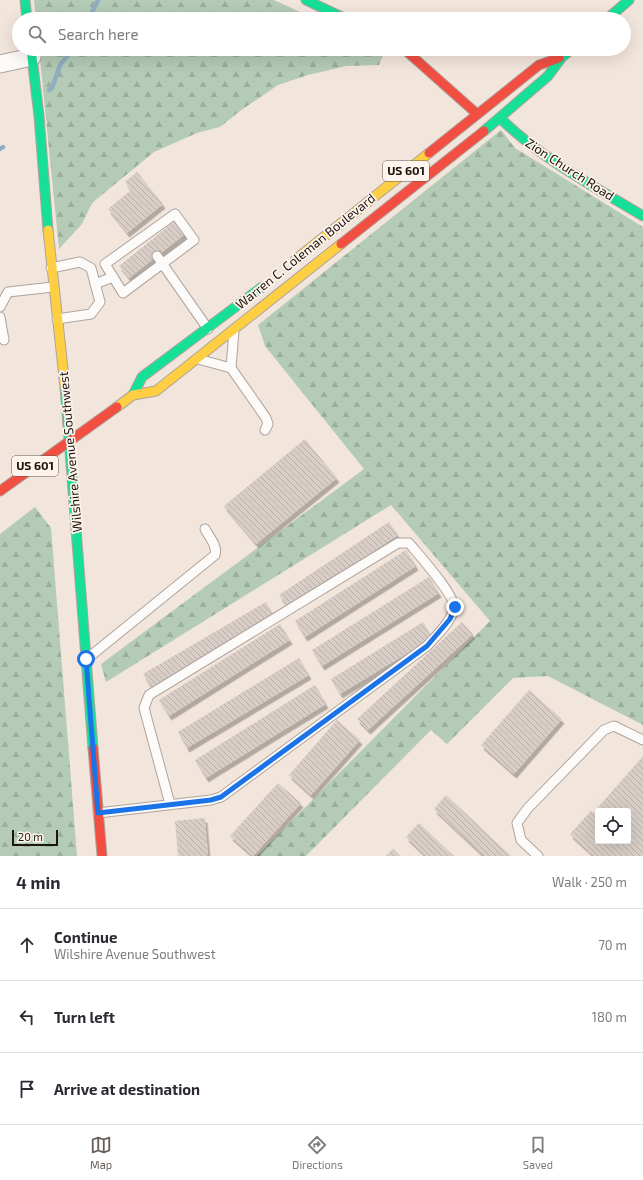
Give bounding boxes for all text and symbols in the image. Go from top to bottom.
search box [12,12,631,56]
icon: search [26,23,48,45]
text: Search here [58,25,139,43]
street label: Zion Church Road [523,134,617,204]
road number: US 601 [383,161,429,181]
street label: Warren C. Coleman Boulevard [232,190,378,312]
street label: Wilshire Avenue Southwest [55,371,85,533]
road number: US 601 [12,456,58,476]
route end [446,598,464,616]
route start [77,650,95,668]
map controls [595,808,631,844]
button: locate [595,808,631,844]
scale bar [12,828,58,847]
text: 20 m [18,830,43,843]
text: 4 min [16,872,60,892]
text: Walk · 250 m [552,874,627,890]
text: Continue [54,928,117,946]
icon: ahead [16,934,38,956]
text: 70 m [598,937,627,953]
text: Wilshire Avenue Southwest [54,946,216,962]
icon: left [16,1006,38,1028]
text: Turn left [54,1008,115,1026]
text: 180 m [592,1009,627,1025]
icon: arrive [16,1078,38,1100]
text: Arrive at destination [54,1080,200,1098]
tab: Map [90,1134,112,1171]
tab: Directions [292,1134,343,1171]
tab: Saved [523,1134,553,1171]

